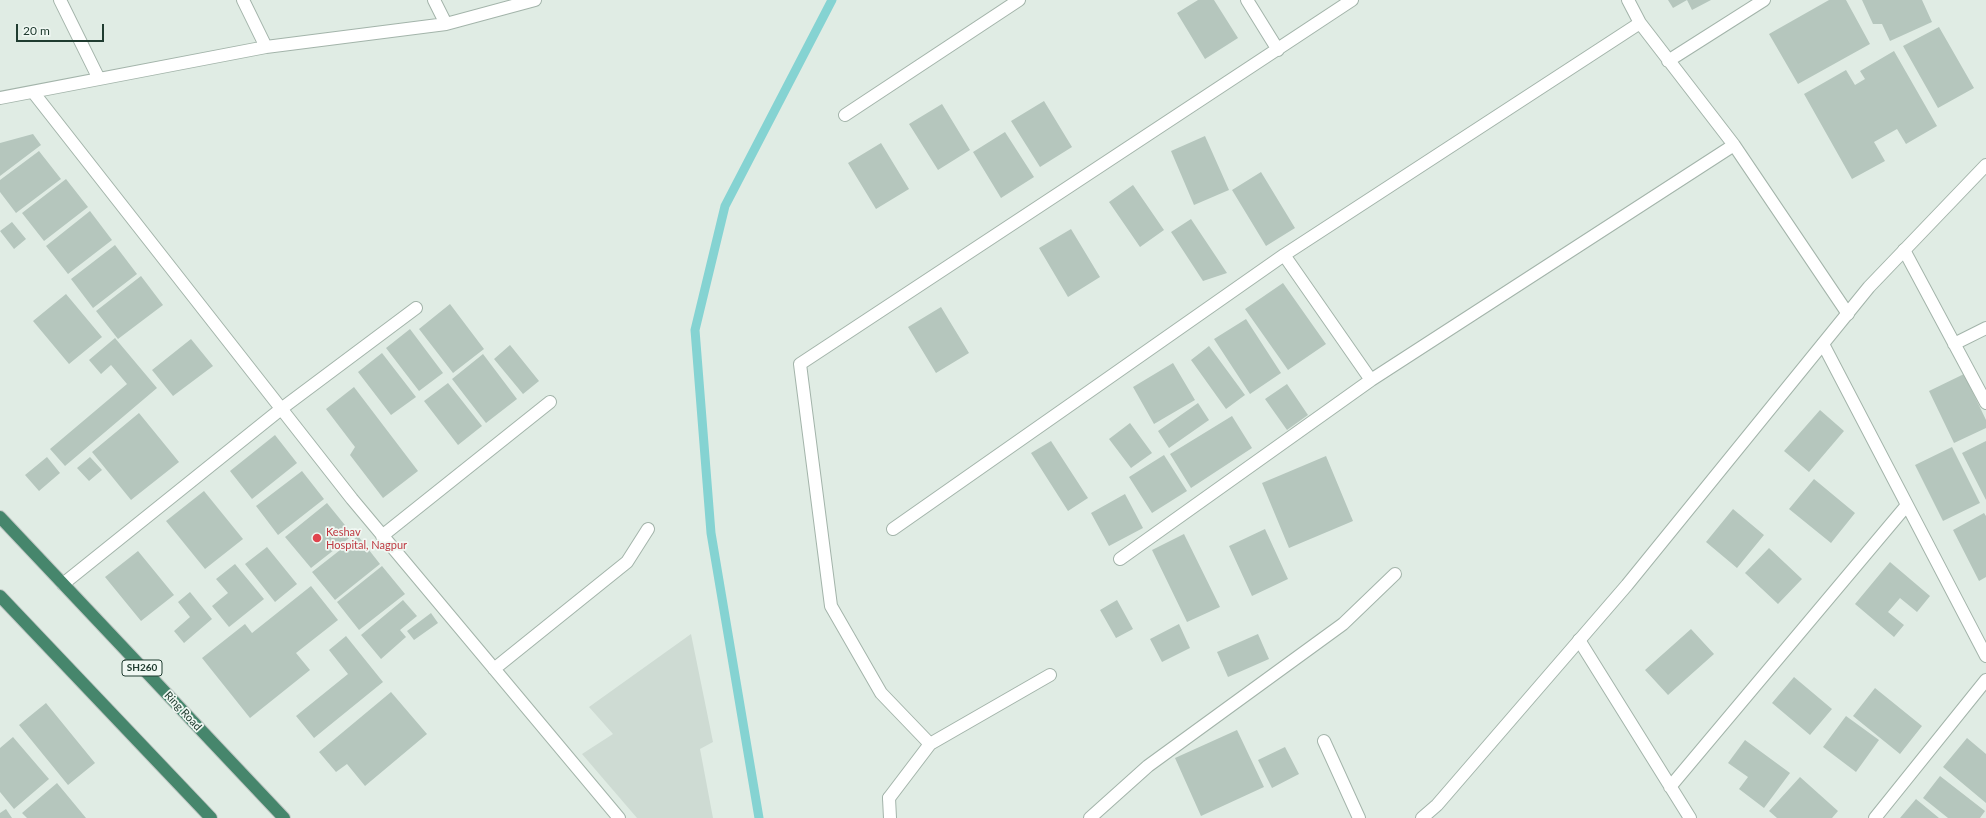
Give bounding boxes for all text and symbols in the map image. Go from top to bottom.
scale bar [18,16,106,42]
text: 20 m [23,23,50,38]
place label: Keshav Hospital, Nagpur [326,525,407,551]
marker: Keshav Hospital, Nagpur [311,532,323,544]
road number: SH260 [122,660,162,676]
street label: Ring Road [162,689,204,733]

